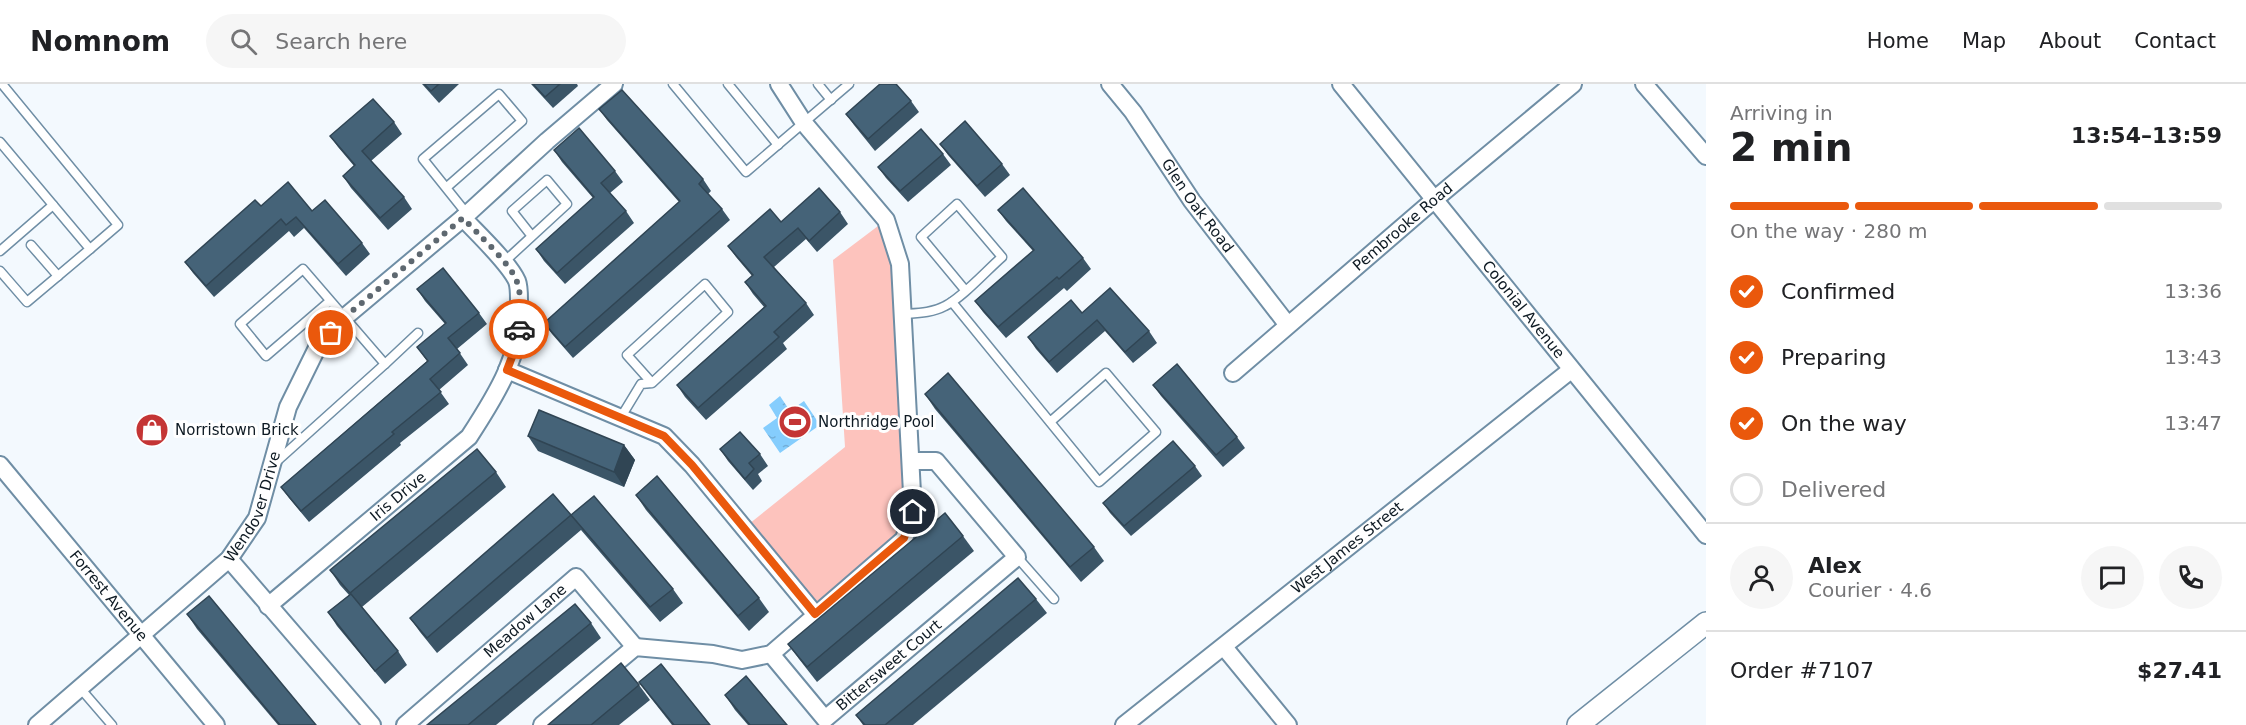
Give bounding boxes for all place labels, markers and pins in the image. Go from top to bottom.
pin [305,307,356,358]
sports icon: Northridge Pool [777,404,813,440]
shop icon: Norristown Brick [134,412,170,448]
place label: Northridge Pool [818,413,934,431]
place label: Norristown Brick [175,421,299,439]
pin [887,486,938,537]

